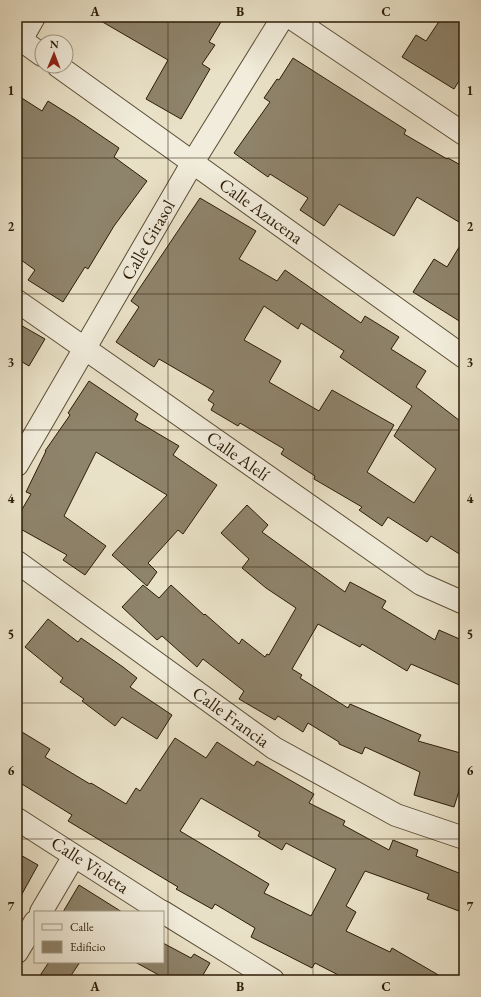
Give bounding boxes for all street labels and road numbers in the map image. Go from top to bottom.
street label: Calle Azucena [215,172,308,249]
street label: Calle Girasol [115,196,180,284]
street label: Calle Alelí [202,426,275,486]
street label: Calle Francia [188,681,275,753]
street label: Calle Violeta [47,831,134,899]

